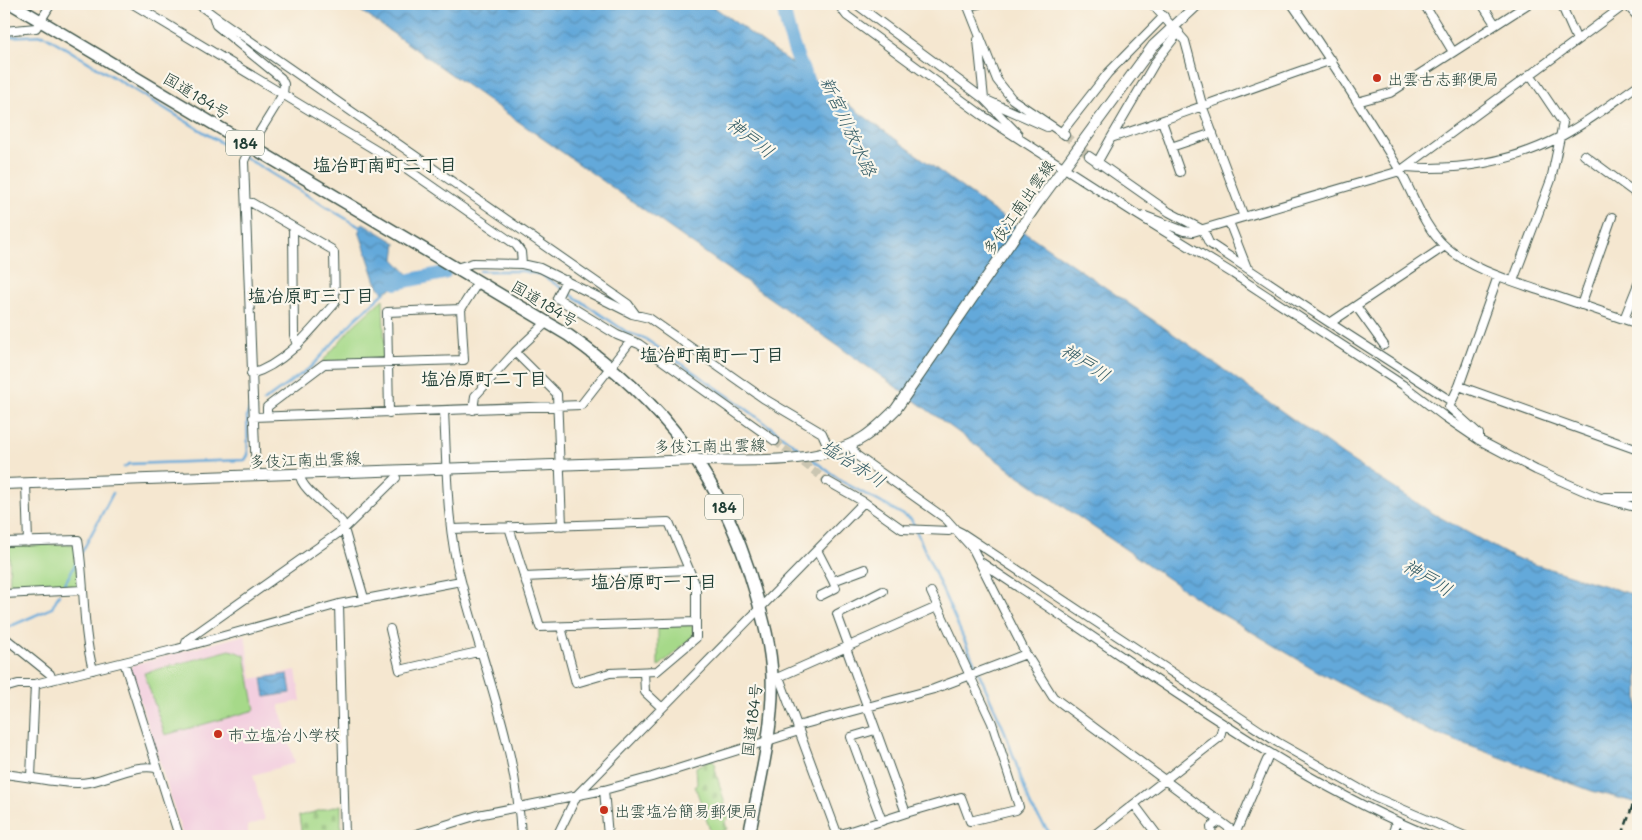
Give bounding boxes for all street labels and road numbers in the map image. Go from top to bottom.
street label: 国道184号 [160,67,234,123]
road number: 184 [226,130,264,156]
street label: 多伎江南出雲線 [977,155,1059,259]
street label: 国道184号 [508,275,582,331]
street label: 多伎江南出雲線 [654,434,766,456]
street label: 多伎江南出雲線 [249,447,361,471]
road number: 184 [705,494,743,520]
street label: 国道184号 [736,682,766,758]

